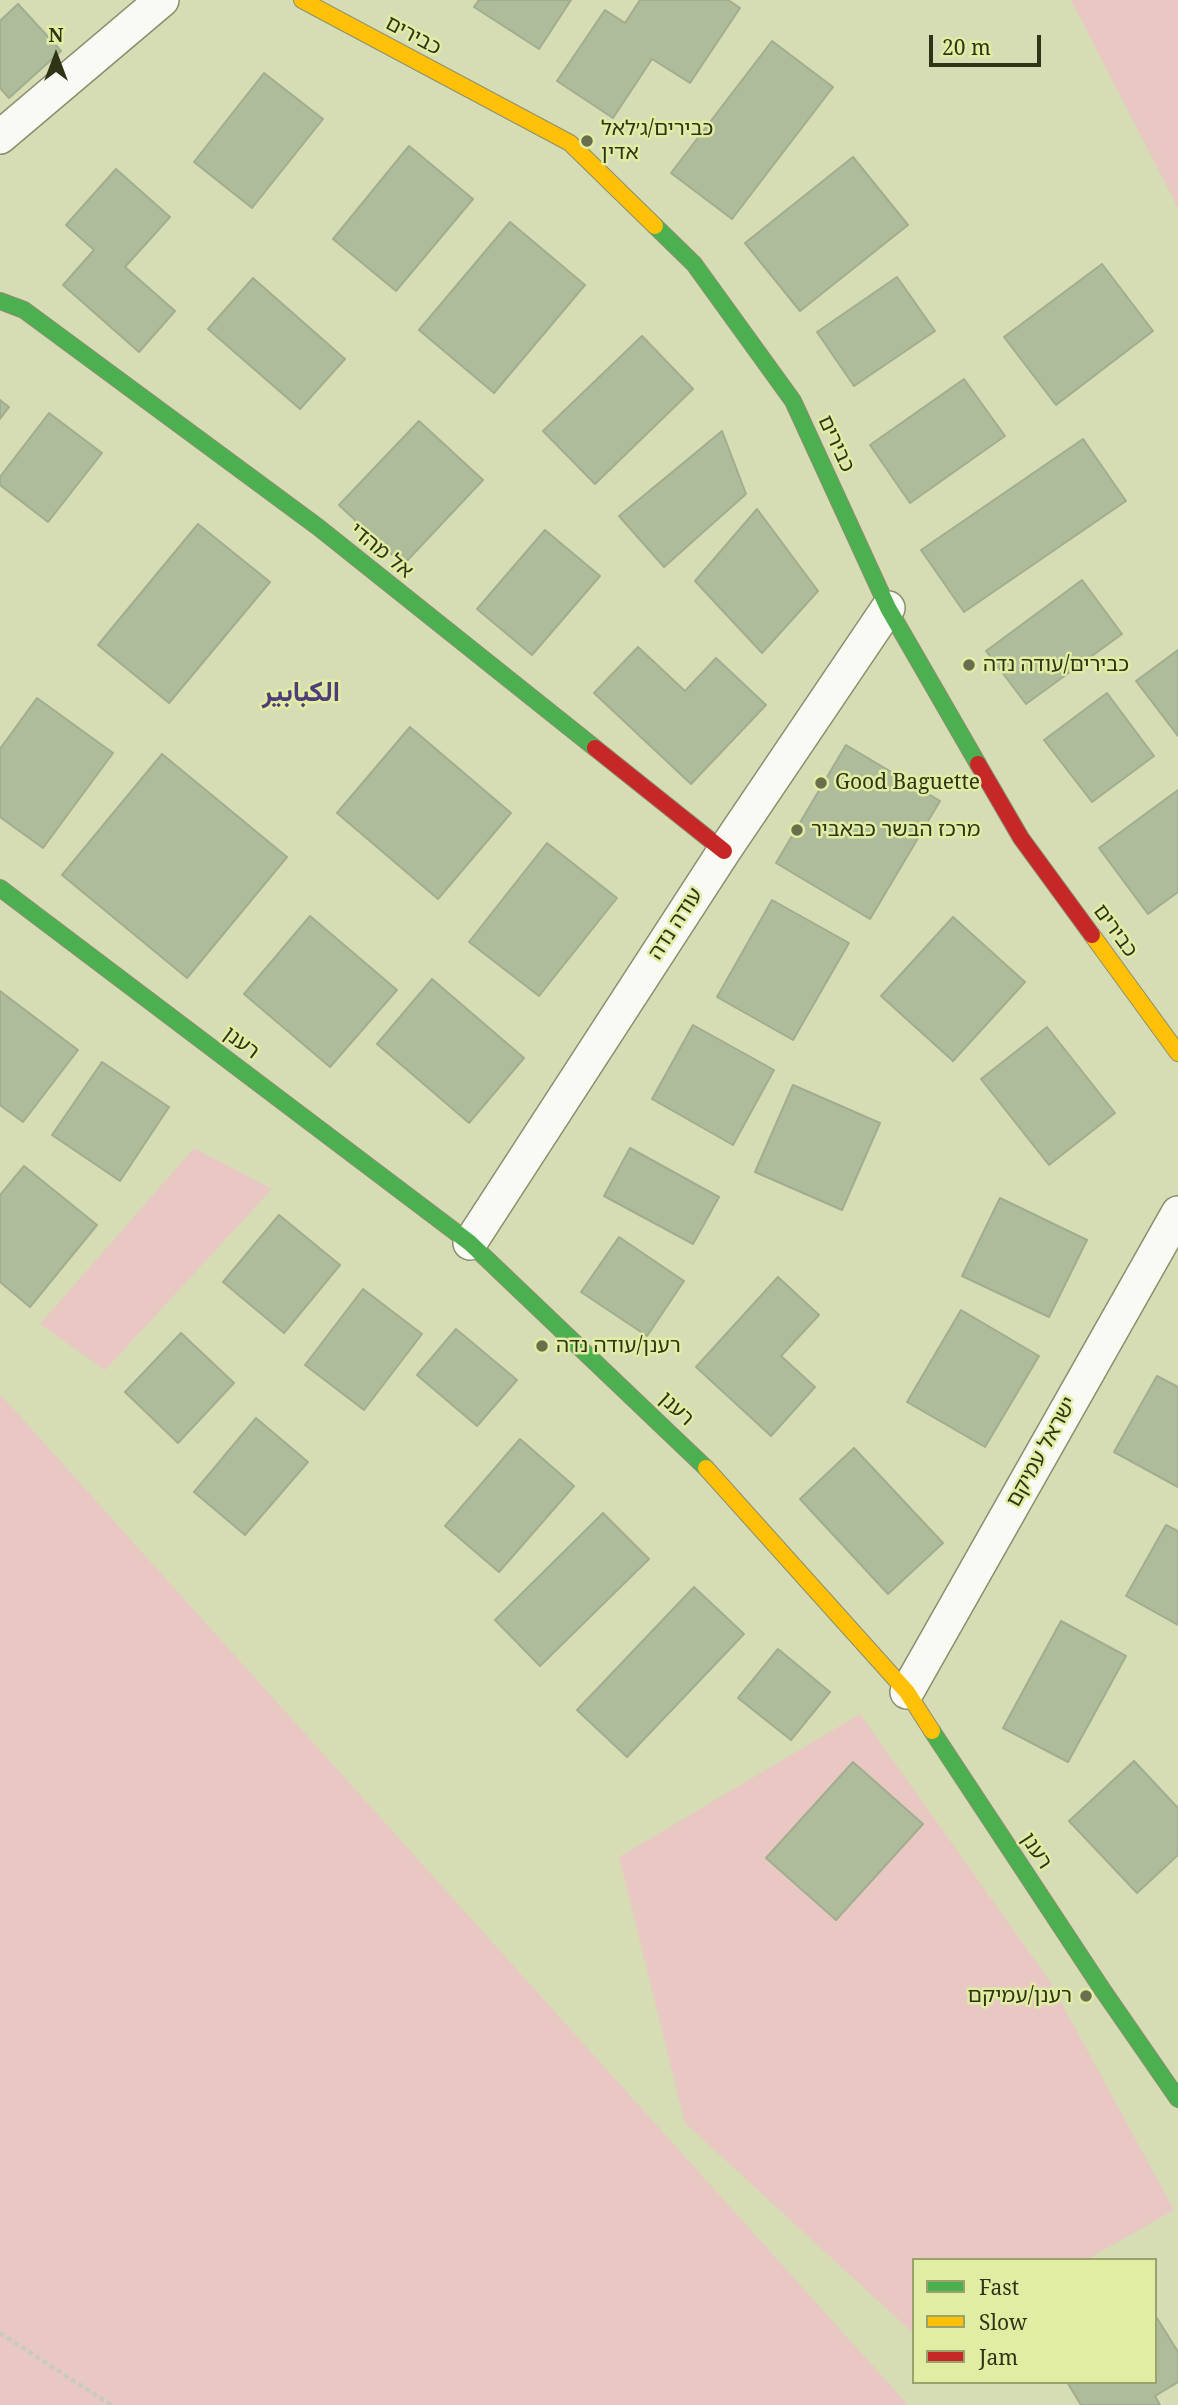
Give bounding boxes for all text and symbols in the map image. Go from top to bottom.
street label: כבירים [381,11,445,61]
north arrow [21,21,91,91]
scale bar [933,21,1045,65]
text: N [49,22,63,48]
text: 20 m [942,33,991,61]
place label: כבירים/ג׳לאל אדין [601,116,713,166]
marker: כבירים/ג׳לאל אדין [579,133,595,149]
street label: כבירים [812,412,860,476]
street label: אל מהדי [344,518,418,584]
place label: כבירים/עודה נדה [983,652,1129,678]
marker: כבירים/עודה נדה [961,657,977,673]
district label: الكبابير [262,676,340,710]
place label: Good Baguette [835,770,980,796]
marker: Good Baguette [813,775,829,791]
place label: מרכז הבשר כבאביר [811,817,980,843]
marker: מרכז הבשר כבאביר [789,822,805,838]
street label: עודה נדה [644,883,708,965]
street label: כבירים [1087,900,1143,962]
street label: רענן [218,1021,264,1065]
place label: רענן/עודה נדה [556,1333,681,1359]
marker: רענן/עודה נדה [534,1338,550,1354]
street label: רענן [653,1387,699,1431]
street label: ישראל עמיקם [1001,1393,1083,1511]
street label: רענן [1015,1828,1057,1874]
place label: רענן/עמיקם [968,1983,1072,2009]
marker: רענן/עמיקם [1078,1988,1094,2004]
legend [912,2258,1157,2384]
text: Fast [979,2273,1019,2301]
text: Slow [979,2308,1027,2336]
text: Jam [979,2343,1018,2371]

